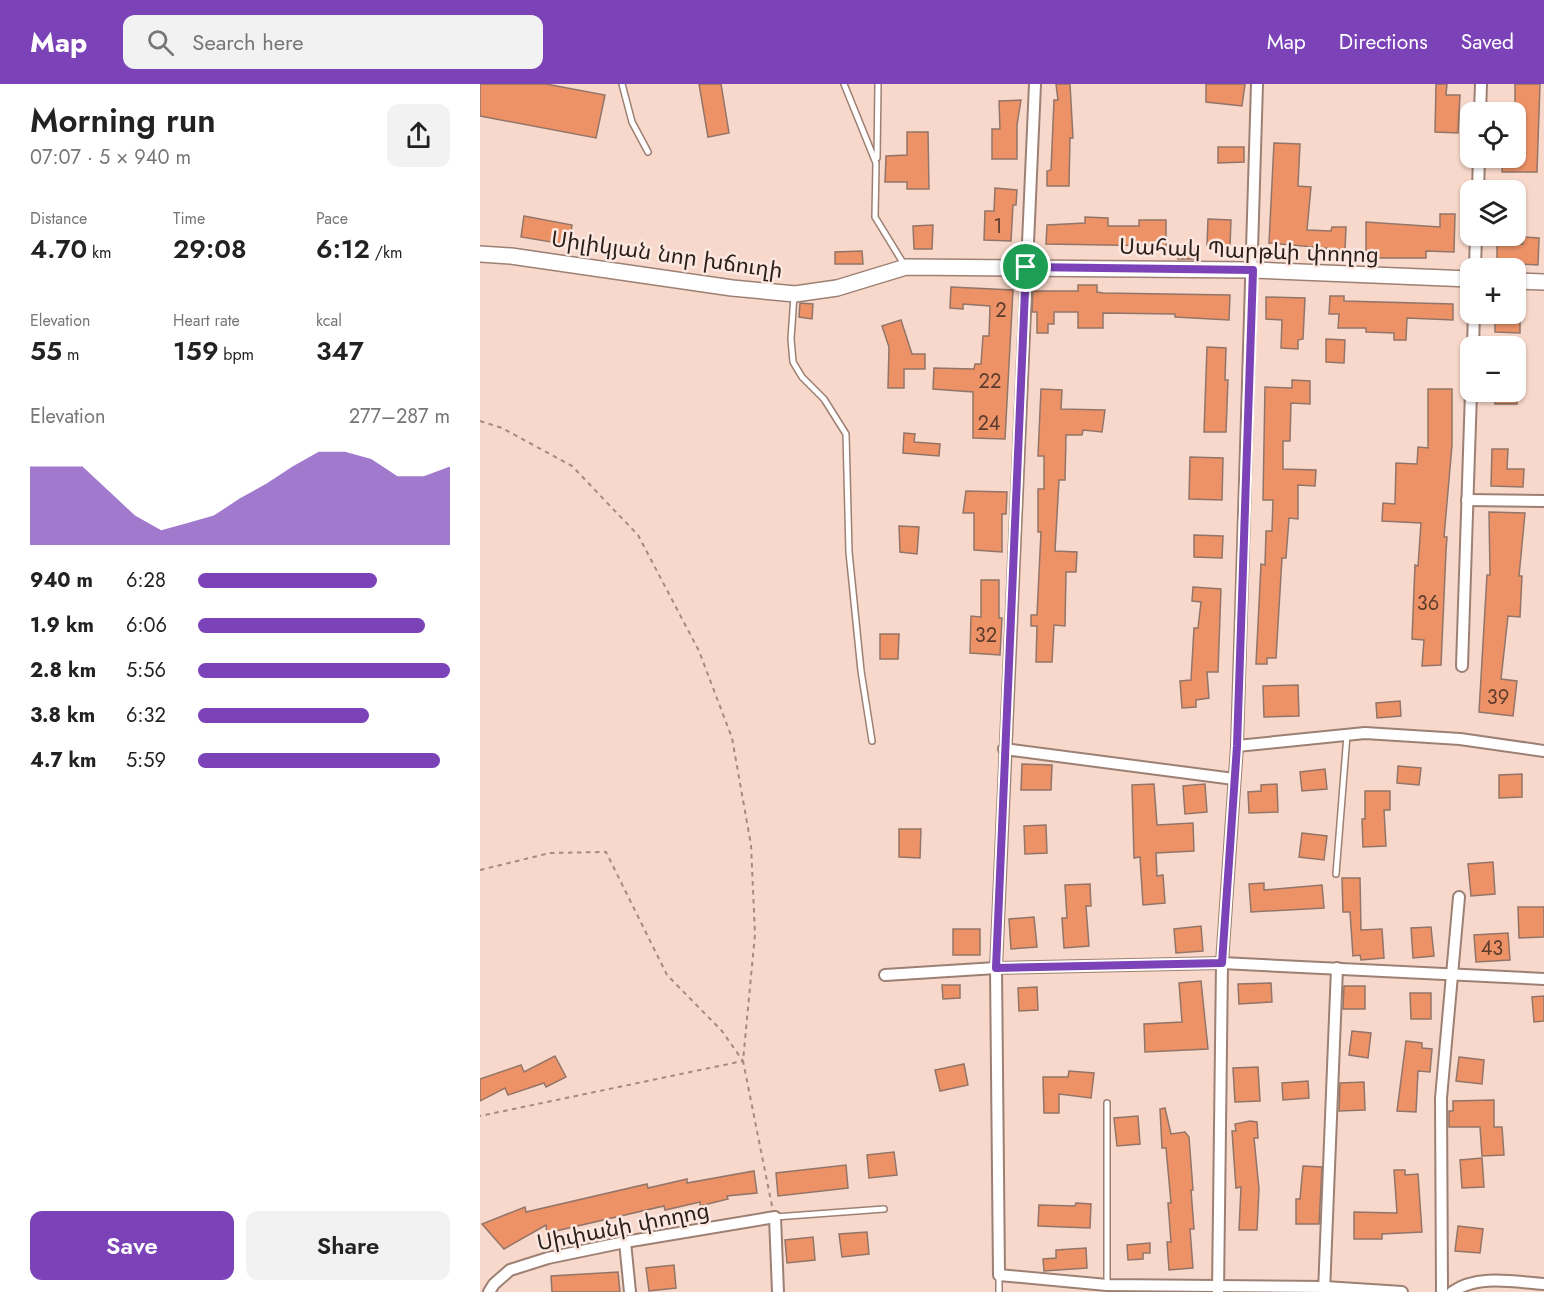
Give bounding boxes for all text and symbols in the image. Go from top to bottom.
search box [123,15,543,69]
text: Map [30,22,87,63]
icon: search [144,26,177,59]
text: Search here [192,26,304,58]
text: Map [1267,27,1306,57]
text: Directions [1339,27,1428,57]
text: Saved [1461,27,1514,57]
text: Morning run [30,97,216,144]
map controls [1460,102,1526,402]
button: locate [1460,102,1526,168]
button: share [387,104,450,167]
text: 07:07 · 5 × 940 m [30,143,191,172]
button: layers [1460,180,1526,246]
text: Distance [30,207,87,230]
text: Time [173,207,205,230]
text: Pace [316,207,348,230]
house number: 1 [994,212,1003,241]
street label: Սիլիկյան նոր խճուղի [549,222,785,286]
street label: Սահակ Պարթևի փողոց [1118,229,1380,271]
text: 4.70 [30,230,87,268]
text: 29:08 [173,230,247,268]
text: 6:12 [316,230,370,268]
text: km [87,241,112,264]
text: /km [370,241,403,264]
pin [1000,241,1051,292]
icon: arrive [1009,250,1042,283]
button: + [1460,258,1526,324]
house number: 2 [995,296,1007,325]
text: Elevation [30,309,90,332]
text: Heart rate [173,309,240,332]
text: kcal [316,309,342,332]
text: 55 [30,332,62,370]
text: 159 [173,332,219,370]
text: 347 [316,332,364,370]
button: − [1460,336,1526,402]
text: m [62,343,80,366]
text: bpm [219,343,254,366]
house number: 22 [979,367,1001,396]
text: Elevation [30,402,105,431]
text: 277–287 m [349,402,450,431]
house number: 24 [977,409,1001,438]
text: 940 m [30,566,93,595]
text: 6:28 [126,566,166,595]
house number: 36 [1417,589,1439,618]
text: 1.9 km [30,611,94,640]
text: 6:06 [126,611,167,640]
house number: 32 [975,621,997,650]
text: 2.8 km [30,656,96,685]
text: 5:56 [126,656,166,685]
house number: 39 [1487,683,1509,712]
text: 3.8 km [30,701,95,730]
text: 6:32 [126,701,166,730]
text: 4.7 km [30,746,96,775]
text: 5:59 [126,746,166,775]
house number: 43 [1481,934,1503,963]
street label: Սիփանի փողոց [534,1194,712,1258]
button: Save [30,1211,234,1280]
button: Share [246,1211,450,1280]

